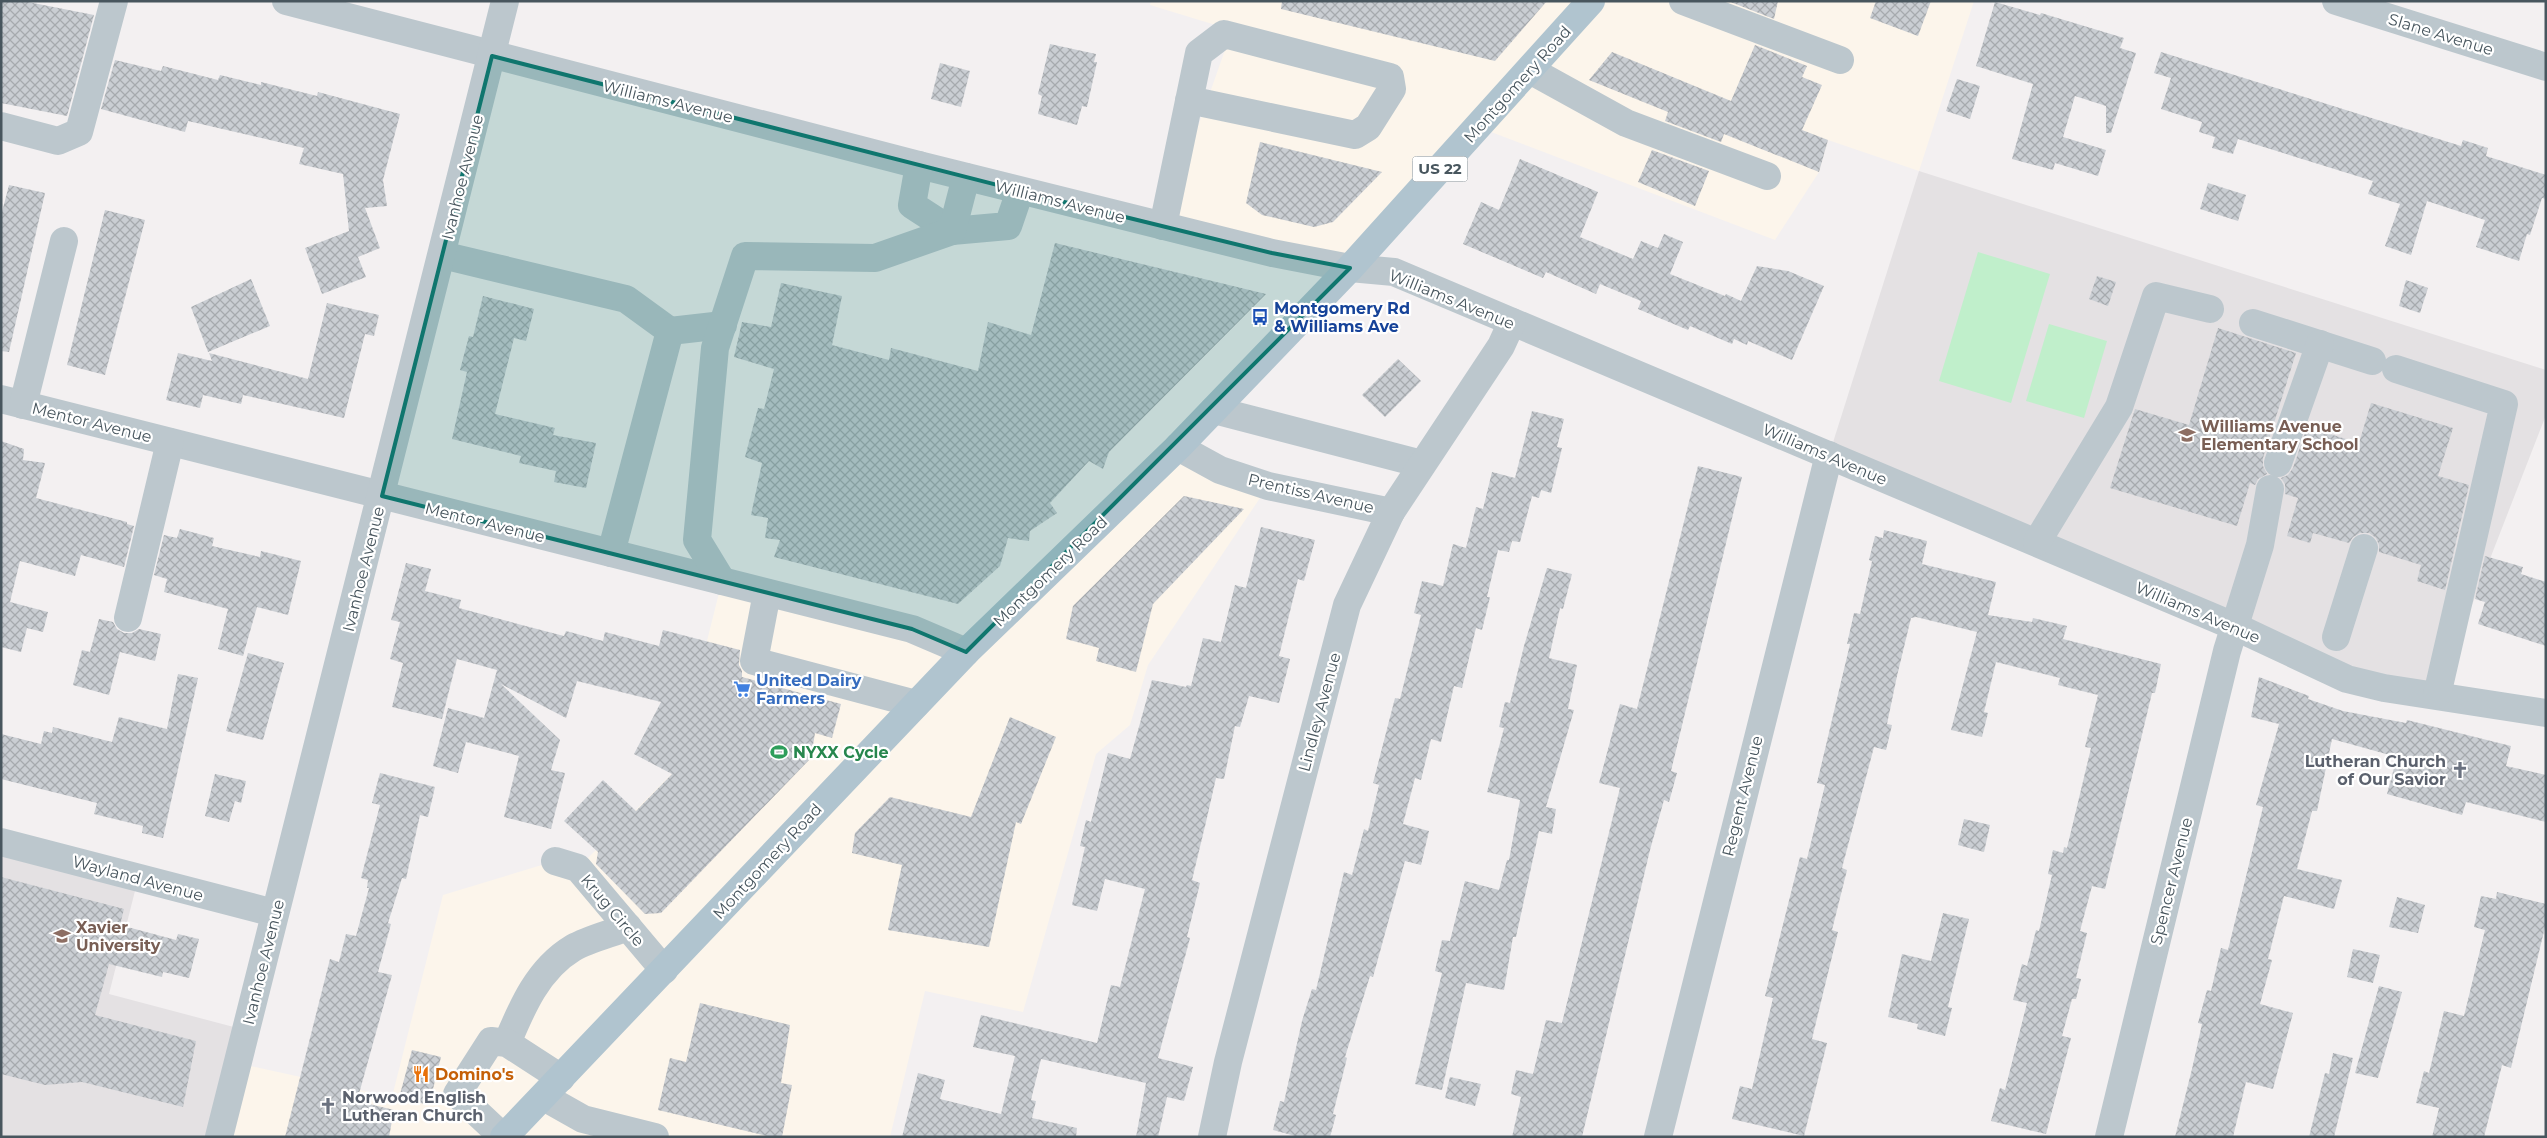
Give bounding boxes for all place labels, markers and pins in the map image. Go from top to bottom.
place label: Montgomery Rd & Williams Ave [1274,299,1410,336]
bus stop icon: Montgomery Rd & Williams Ave [1250,307,1270,327]
place label: Williams Avenue Elementary School [2201,417,2359,454]
school or university icon: Williams Avenue Elementary School [2177,425,2197,445]
place label: United Dairy Farmers [756,671,862,708]
supermarket icon: United Dairy Farmers [732,679,752,699]
sports icon: NYXX Cycle [769,742,789,762]
place label: NYXX Cycle [793,743,889,762]
place label: Lutheran Church of Our Savior [2305,752,2446,789]
church icon: Lutheran Church of Our Savior [2450,760,2470,780]
place label: Xavier University [76,918,161,955]
school or university icon: Xavier University [52,926,72,946]
restaurant icon: Domino's [411,1064,431,1084]
place label: Domino's [435,1065,514,1084]
place label: Norwood English Lutheran Church [342,1088,486,1125]
church icon: Norwood English Lutheran Church [318,1096,338,1116]

